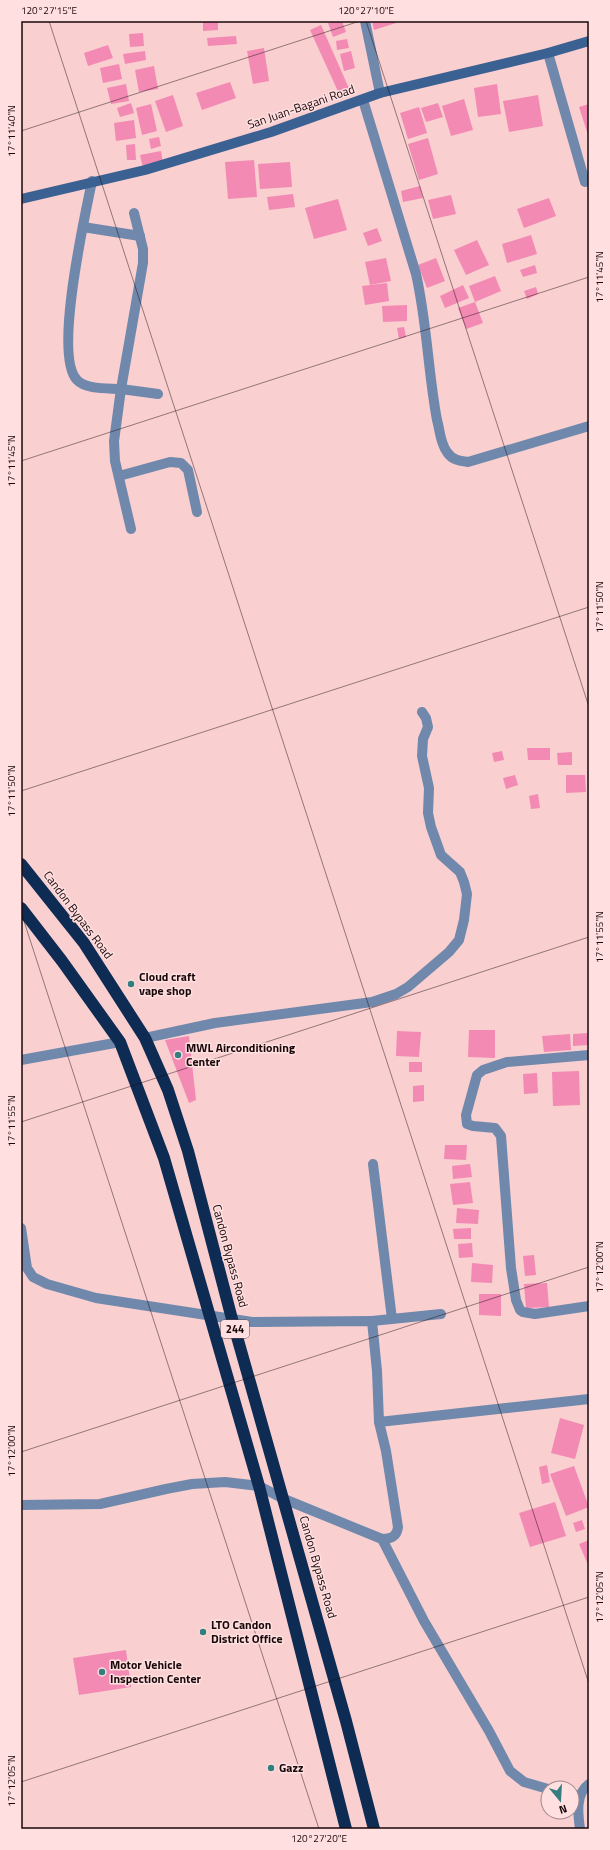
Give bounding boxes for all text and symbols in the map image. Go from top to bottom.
text: 120°27'15"E [21,3,78,18]
text: 120°27'10"E [338,3,395,18]
street label: San Juan-Bagani Road [245,79,357,134]
text: 17°11'40"N [4,105,19,157]
text: 17°11'45"N [592,251,607,303]
text: 17°11'45"N [4,435,19,487]
text: 17°11'50"N [592,581,607,633]
text: 17°11'50"N [4,765,19,817]
street label: Candon Bypass Road [39,867,118,963]
text: 17°11'55"N [592,911,607,963]
place label: Cloud craft vape shop [139,967,196,1000]
marker: Cloud craft vape shop [126,979,136,989]
place label: MWL Airconditioning Center [186,1038,296,1071]
marker: MWL Airconditioning Center [173,1050,183,1060]
text: 17°11'55"N [4,1095,19,1147]
street label: Candon Bypass Road [208,1202,253,1310]
text: 17°12'00"N [592,1241,607,1293]
road number: 244 [221,1320,249,1338]
text: 17°12'00"N [4,1425,19,1477]
street label: Candon Bypass Road [295,1513,342,1620]
text: 17°12'05"N [592,1571,607,1623]
place label: LTO Candon District Office [211,1615,283,1648]
marker: LTO Candon District Office [198,1627,208,1637]
place label: Motor Vehicle Inspection Center [110,1655,202,1688]
marker: Motor Vehicle Inspection Center [97,1667,107,1677]
text: 17°12'05"N [4,1755,19,1807]
place label: Gazz [279,1758,303,1777]
marker: Gazz [266,1763,276,1773]
north arrow [540,1780,580,1820]
text: N [557,1801,569,1818]
text: 120°27'20"E [291,1831,348,1846]

